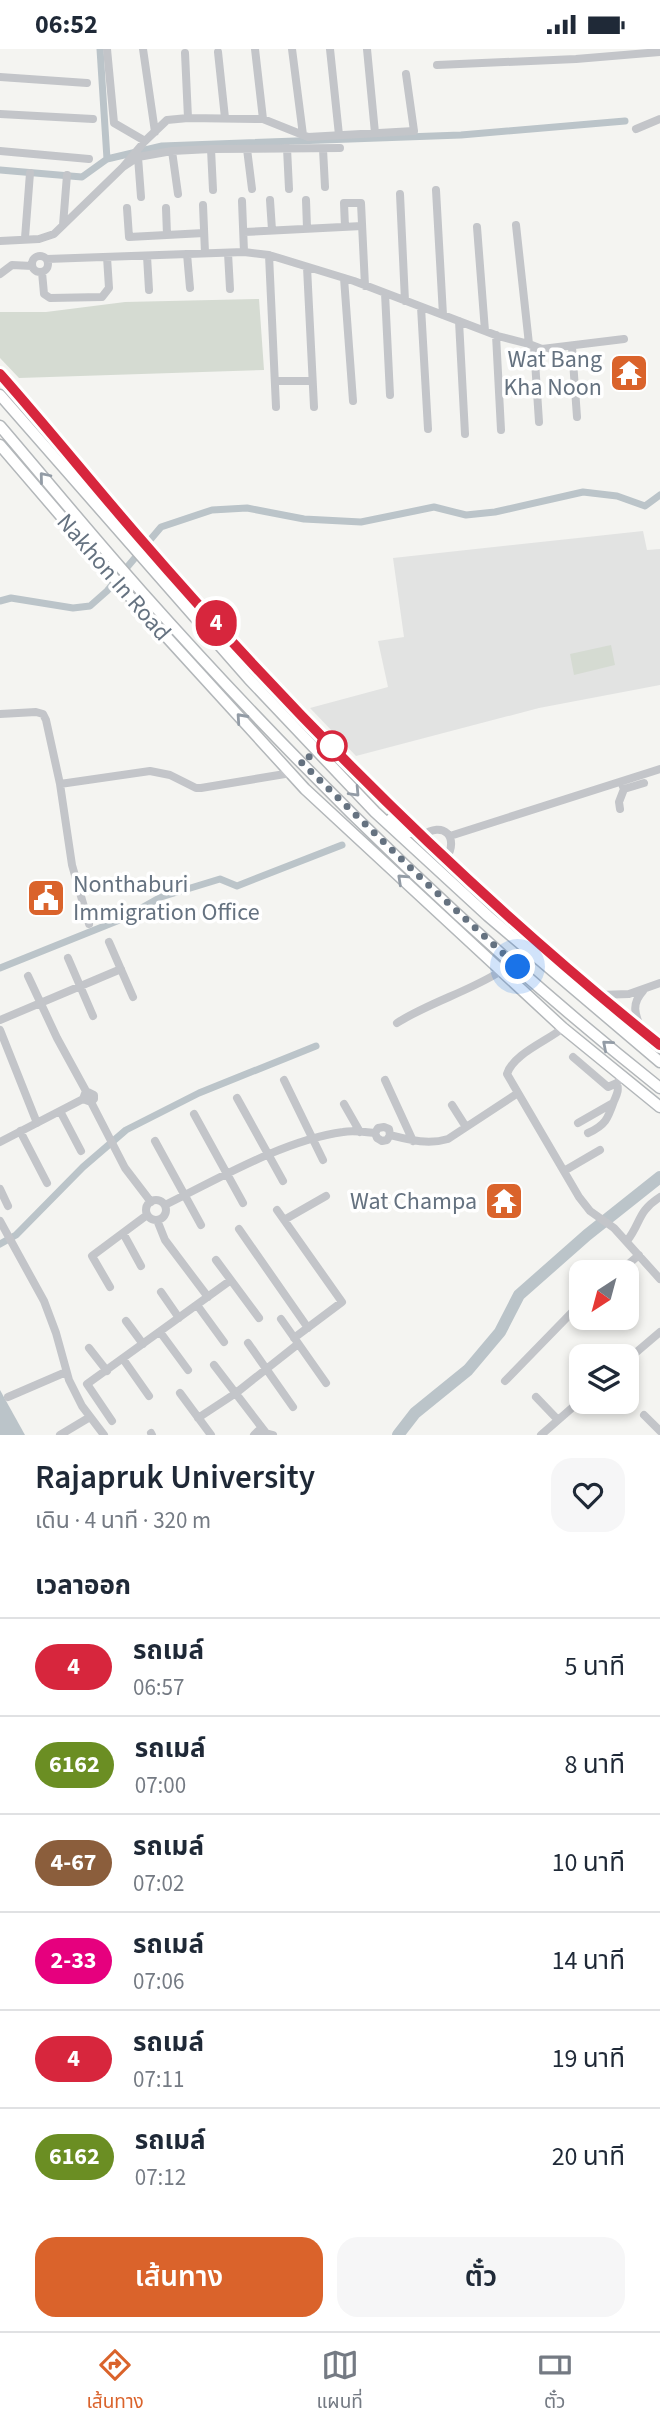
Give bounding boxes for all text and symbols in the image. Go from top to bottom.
text: 06:52 [35,6,98,43]
place label: Wat Bang Kha Noon [503,342,602,405]
temple icon: Wat Bang Kha Noon [608,352,650,394]
one-way arrow [40,472,52,485]
street label: Nakhon In Road [48,506,179,649]
line badge: 4 [193,600,239,646]
text: 4 [210,605,222,640]
one-way arrow [237,713,249,726]
unlabelled marker [317,731,347,761]
one-way arrow [347,783,360,796]
place label: Nonthaburi Immigration Office [73,867,260,930]
one-way arrow [397,875,410,888]
public building icon: Nonthaburi Immigration Office [25,877,67,919]
your location [500,949,535,984]
one-way arrow [602,1041,615,1053]
temple icon: Wat Champa [483,1180,525,1222]
place label: Wat Champa [350,1184,477,1219]
north arrow [569,1260,639,1330]
map controls [569,1260,639,1414]
button: layers [569,1344,639,1414]
text: Rajapruk University [35,1454,315,1501]
button: heart [551,1458,625,1532]
text: เดิน · 4 นาที · 320 m [35,1504,211,1537]
text: เวลาออก [35,1567,131,1604]
text: รถเมล์ [133,1632,204,1669]
text: 5 นาที [565,1648,625,1685]
text: 4 [67,1649,80,1684]
text: 06:57 [133,1671,184,1704]
text: รถเมล์ [135,1730,206,1767]
text: 8 นาที [565,1746,625,1783]
text: 6162 [49,1747,100,1782]
text: 07:00 [135,1769,186,1802]
text: รถเมล์ [133,1828,204,1865]
text: 10 นาที [552,1844,625,1881]
text: 4-67 [51,1845,96,1880]
text: 07:02 [133,1867,184,1900]
text: รถเมล์ [133,1926,204,1963]
text: 14 นาที [552,1942,625,1979]
text: 2-33 [51,1943,96,1978]
text: 07:06 [133,1965,184,1998]
text: รถเมล์ [133,2024,204,2061]
text: 19 นาที [552,2040,625,2077]
text: 4 [67,2041,80,2076]
text: 07:11 [133,2063,184,2096]
text: รถเมล์ [135,2122,206,2159]
text: 20 นาที [552,2138,625,2175]
text: 6162 [49,2139,100,2174]
text: 07:12 [135,2161,186,2194]
button: เส้นทาง [35,2237,323,2317]
button: ตั๋ว [337,2237,625,2317]
tab: เส้นทาง [86,2346,144,2417]
tab: แผนที่ [317,2346,363,2417]
tab: ตั๋ว [536,2346,574,2417]

